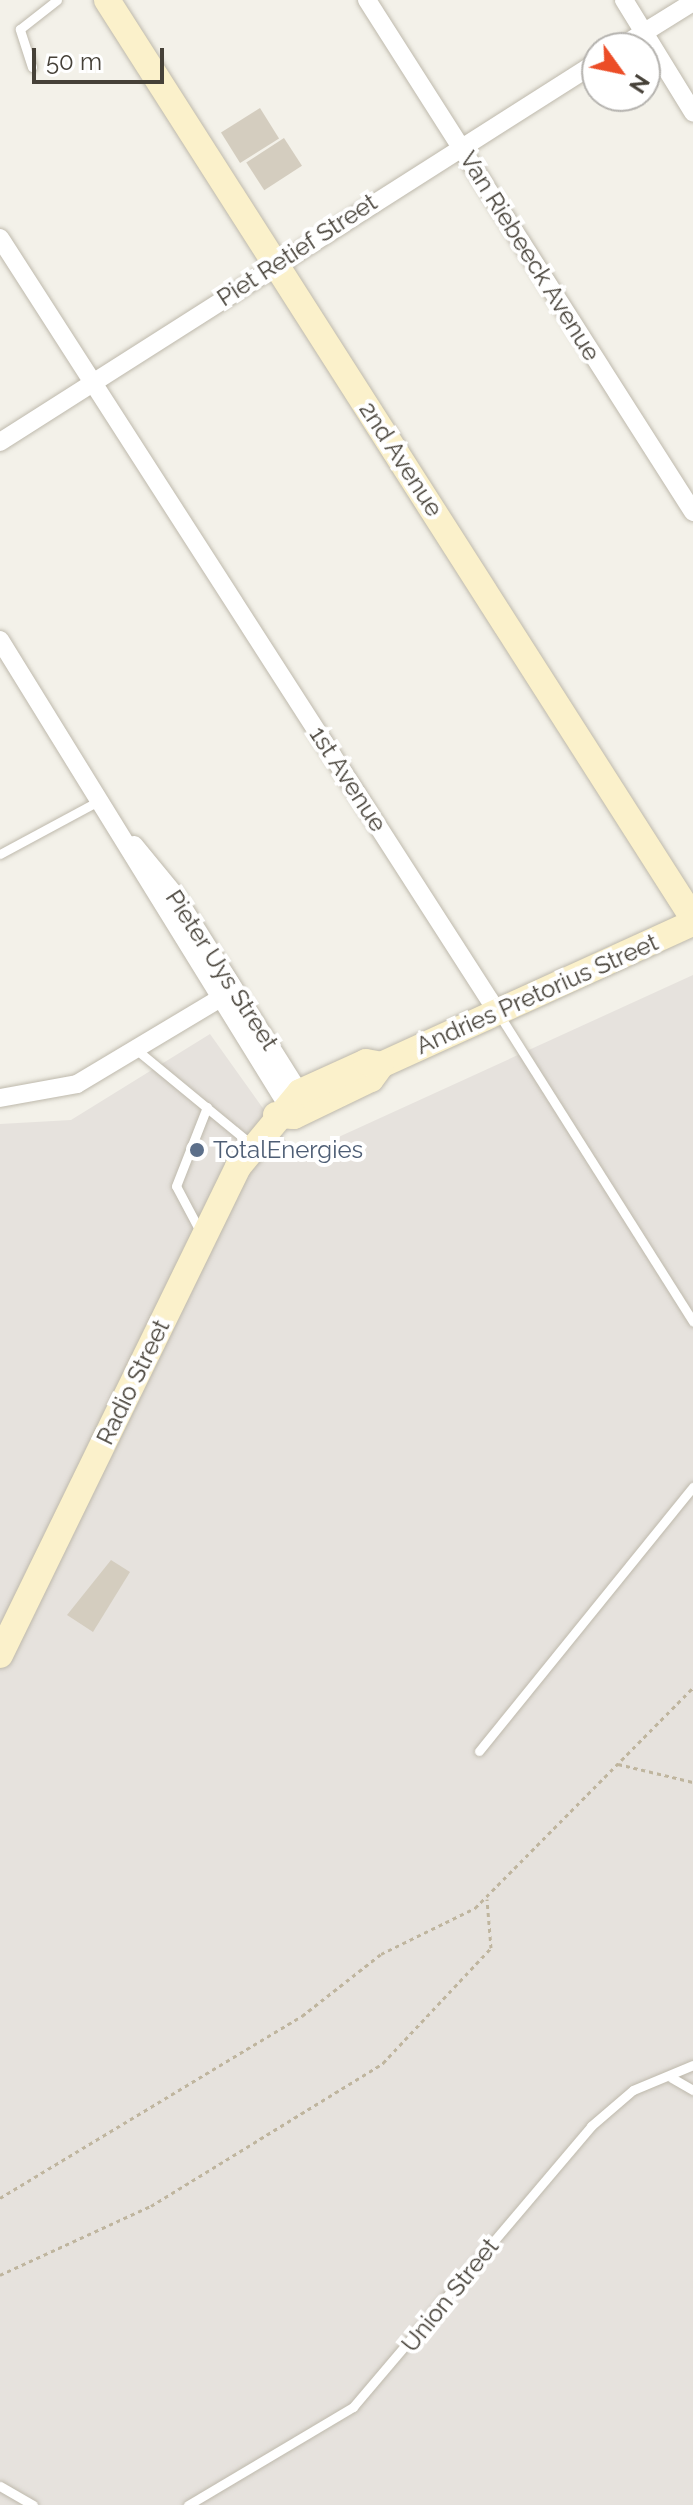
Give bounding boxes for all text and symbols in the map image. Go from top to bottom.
scale bar [36,32,168,82]
north arrow [581,32,661,112]
text: 50 m [46,47,102,76]
text: N [624,70,655,98]
street label: Van Riebeeck Avenue [454,146,606,366]
street label: Piet Retief Street [211,187,383,313]
street label: 2nd Avenue [353,396,449,522]
street label: 1st Avenue [303,721,393,837]
street label: Pieter Uys Street [159,884,285,1056]
street label: Andries Pretorius Street [412,928,662,1060]
place label: TotalEnergies [213,1136,363,1164]
marker: TotalEnergies [188,1141,206,1159]
street label: Radio Street [90,1315,176,1449]
street label: Union Street [395,2232,505,2358]

